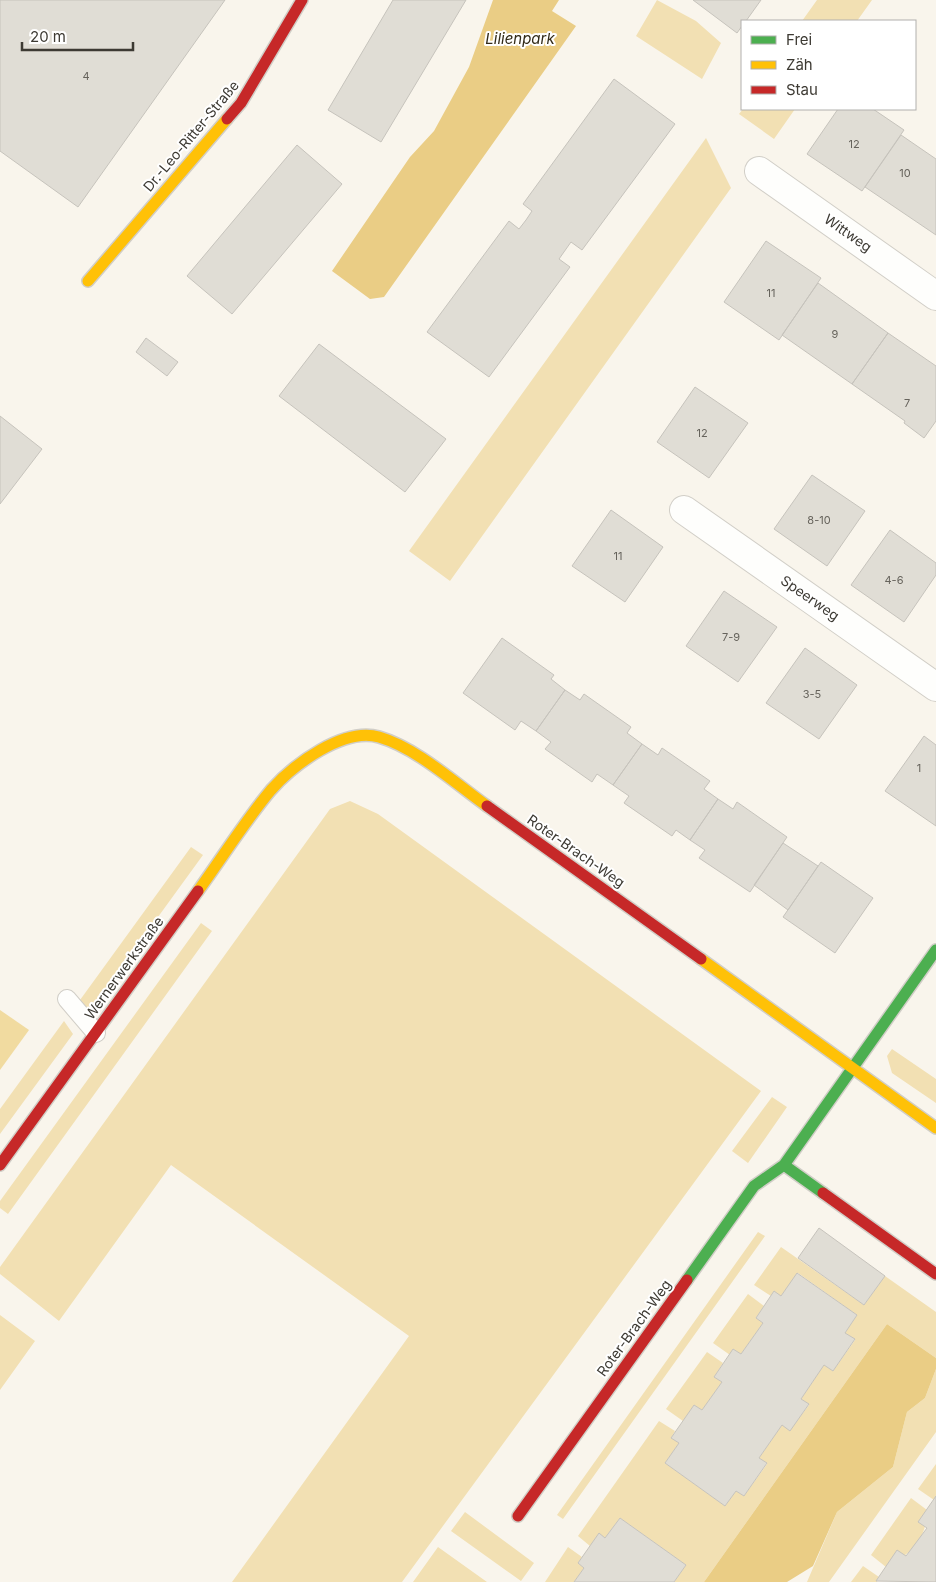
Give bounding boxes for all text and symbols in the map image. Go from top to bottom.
scale bar [22,20,134,52]
legend [741,20,916,110]
text: 20 m [30,27,66,46]
water label: Lilienpark [485,29,555,48]
text: Frei [786,30,812,49]
text: Zäh [786,55,813,74]
house number: 4 [82,69,90,83]
street label: Dr.-Leo-Ritter-Straße [139,77,242,195]
text: Stau [786,80,818,99]
house number: 12 [848,137,860,151]
house number: 10 [899,166,911,180]
street label: Wittweg [821,210,875,255]
house number: 11 [767,286,775,300]
house number: 9 [832,327,839,341]
house number: 7 [904,396,910,410]
house number: 12 [696,426,708,440]
house number: 8-10 [807,513,831,527]
house number: 11 [614,549,622,563]
street label: Speerweg [778,571,843,624]
house number: 4-6 [885,573,904,587]
house number: 7-9 [722,630,740,644]
house number: 3-5 [803,687,822,701]
house number: 1 [917,761,921,775]
street label: Roter-Brach-Weg [524,811,628,891]
street label: Wernerwerkstraße [81,913,167,1022]
street label: Roter-Brach-Weg [593,1276,674,1379]

